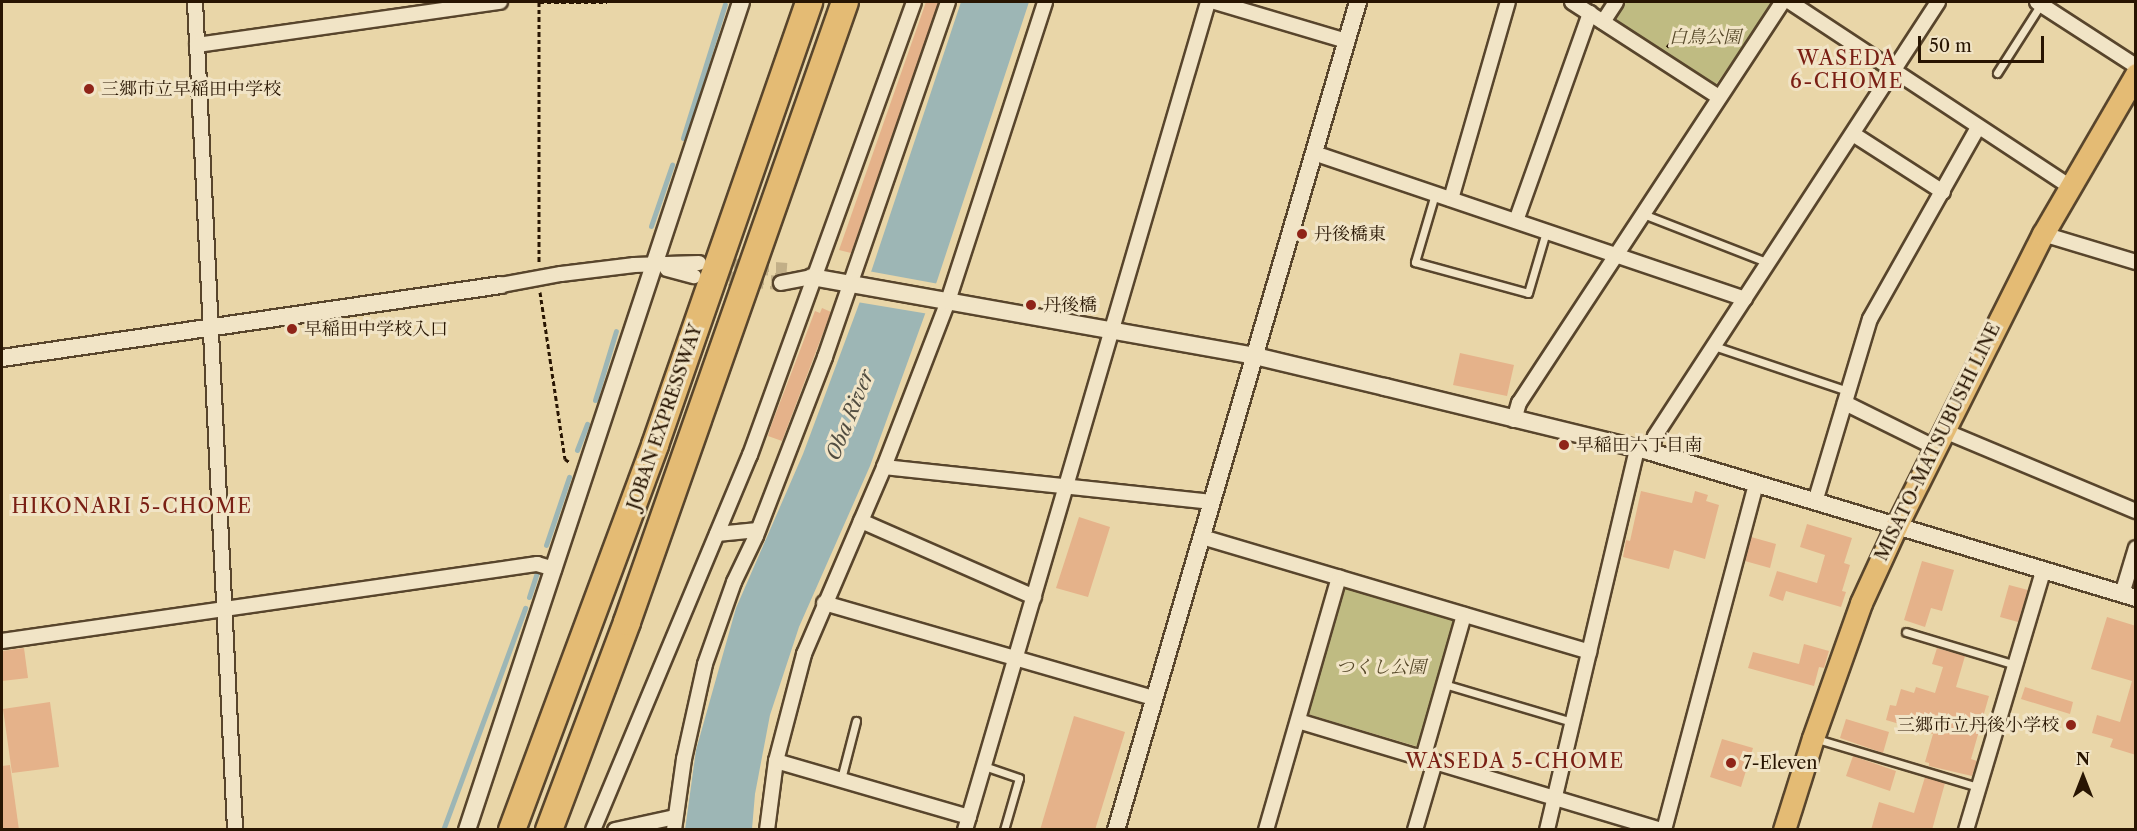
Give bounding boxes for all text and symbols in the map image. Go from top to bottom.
scale bar [1921,24,2047,62]
park label: 白鳥公園 [1669,26,1741,48]
text: 50 m [1929,35,1972,57]
district label: WASEDA 6-CHOME [1790,47,1904,94]
place label: 三郷市立早稲田中学校 [101,78,281,100]
marker: 三郷市立早稲田中学校 [82,82,96,96]
place label: 丹後橋東 [1314,223,1386,245]
marker: 丹後橋東 [1295,227,1309,241]
place label: 丹後橋 [1043,294,1097,316]
marker: 丹後橋 [1024,298,1038,312]
place label: 早稲田中学校入口 [304,318,448,340]
street label: MISATO-MATSUBUSHI LINE [1871,319,2005,565]
street label: JOBAN EXPRESSWAY [623,321,707,513]
marker: 早稲田中学校入口 [285,322,299,336]
water label: Oba River [821,366,879,464]
place label: 早稲田六丁目南 [1576,434,1702,456]
marker: 早稲田六丁目南 [1557,438,1571,452]
district label: HIKONARI 5-CHOME [11,494,253,518]
park label: つくし公園 [1336,656,1426,678]
place label: 三郷市立丹後小学校 [1897,714,2059,736]
marker: 三郷市立丹後小学校 [2064,718,2078,732]
north arrow [2053,747,2113,807]
district label: WASEDA 5-CHOME [1405,749,1625,773]
text: N [2076,749,2090,769]
place label: 7-Eleven [1743,752,1818,774]
marker: 7-Eleven [1724,756,1738,770]

